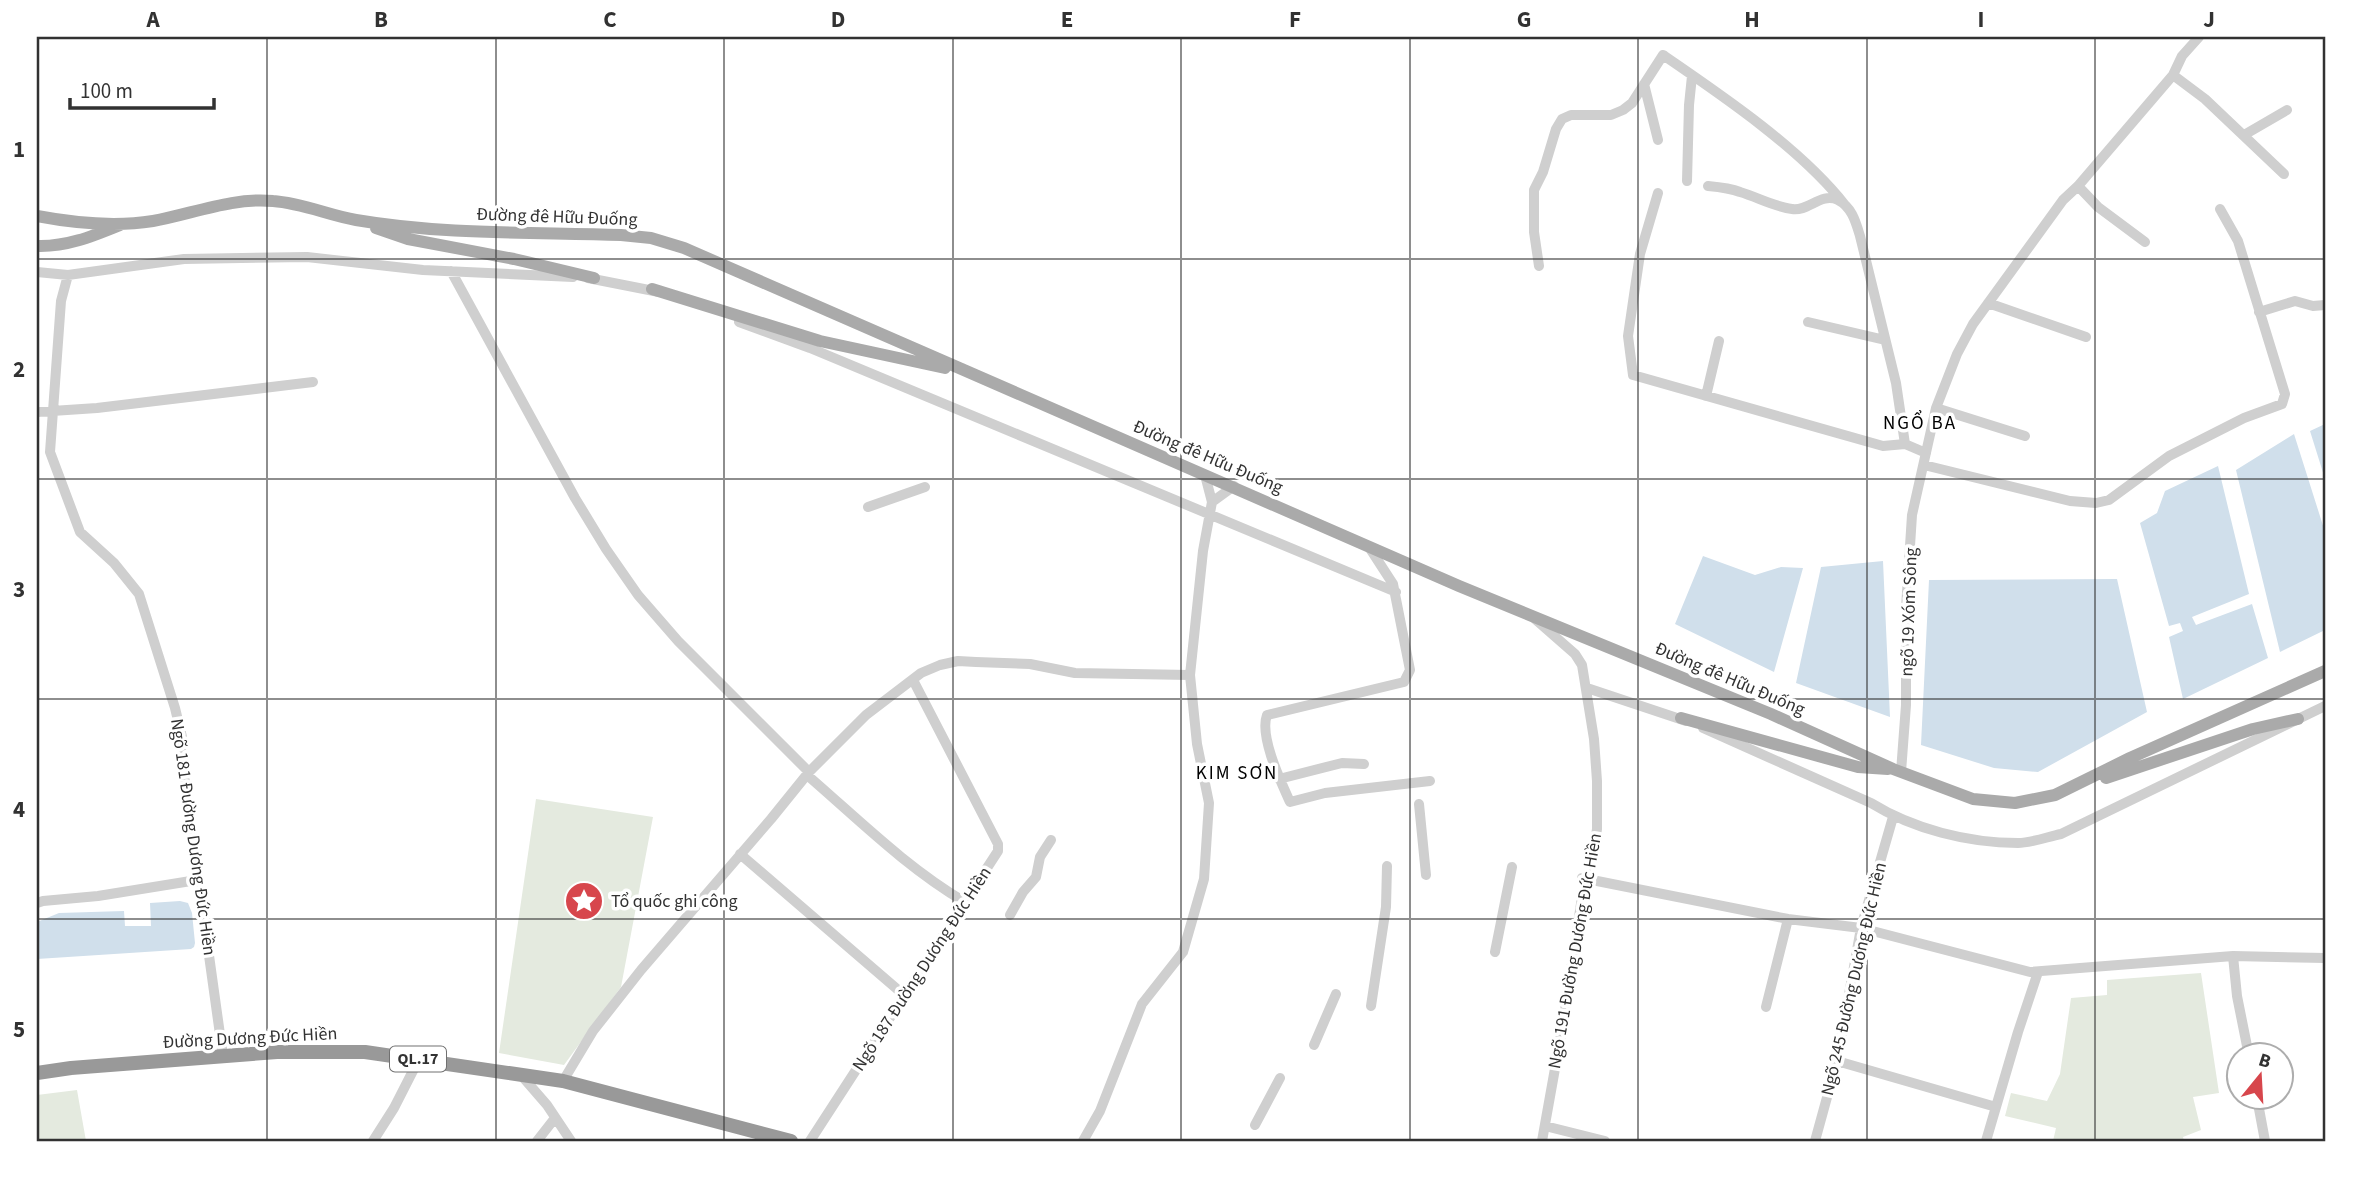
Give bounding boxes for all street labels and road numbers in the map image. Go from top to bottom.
street label: Đường đê Hữu Đuống [476,202,638,232]
street label: Đường đê Hữu Đuống [1129,414,1287,500]
street label: ngõ 19 Xóm Sông [1894,547,1924,677]
street label: Đường đê Hữu Đuống [1651,636,1809,722]
street label: Ngõ 181 Đường Dương Đức Hiền [164,717,222,957]
street label: Ngõ 191 Đường Dương Đức Hiền [1542,831,1608,1071]
street label: Ngõ 245 Đường Dương Đức Hiền [1815,860,1893,1098]
street label: Ngõ 187 Đường Dương Đức Hiền [846,862,998,1076]
street label: Đường Dương Đức Hiền [162,1021,338,1055]
road number: QL.17 [390,1046,446,1072]

